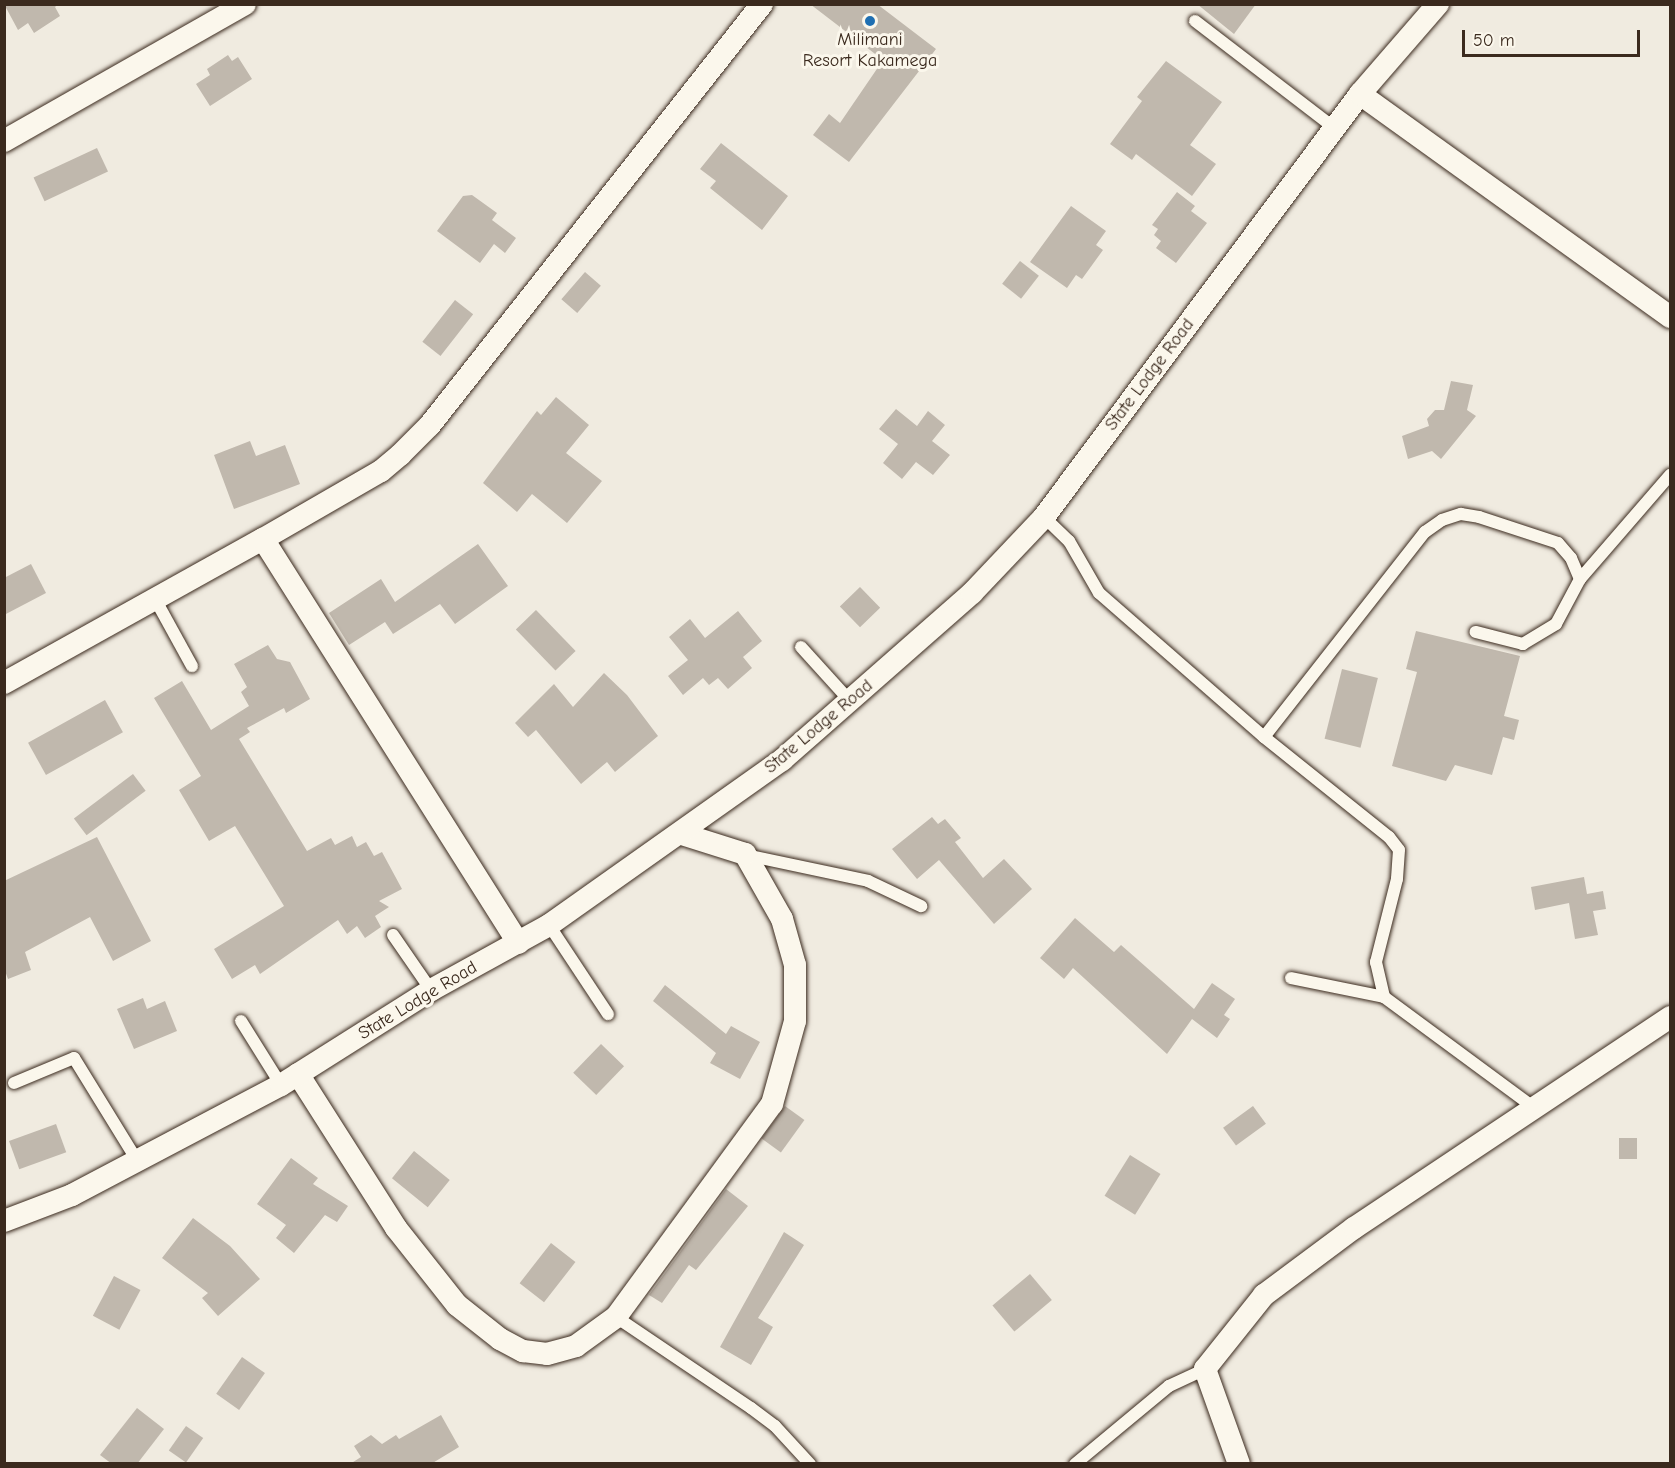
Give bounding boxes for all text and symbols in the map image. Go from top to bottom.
marker: Milimani Resort Kakamega [863,14,877,28]
scale bar [1465,18,1644,56]
place label: Milimani Resort Kakamega [803,30,937,72]
text: 50 m [1473,30,1515,51]
street label: State Lodge Road [1101,315,1199,435]
street label: State Lodge Road [760,675,878,779]
street label: State Lodge Road [355,957,481,1045]

